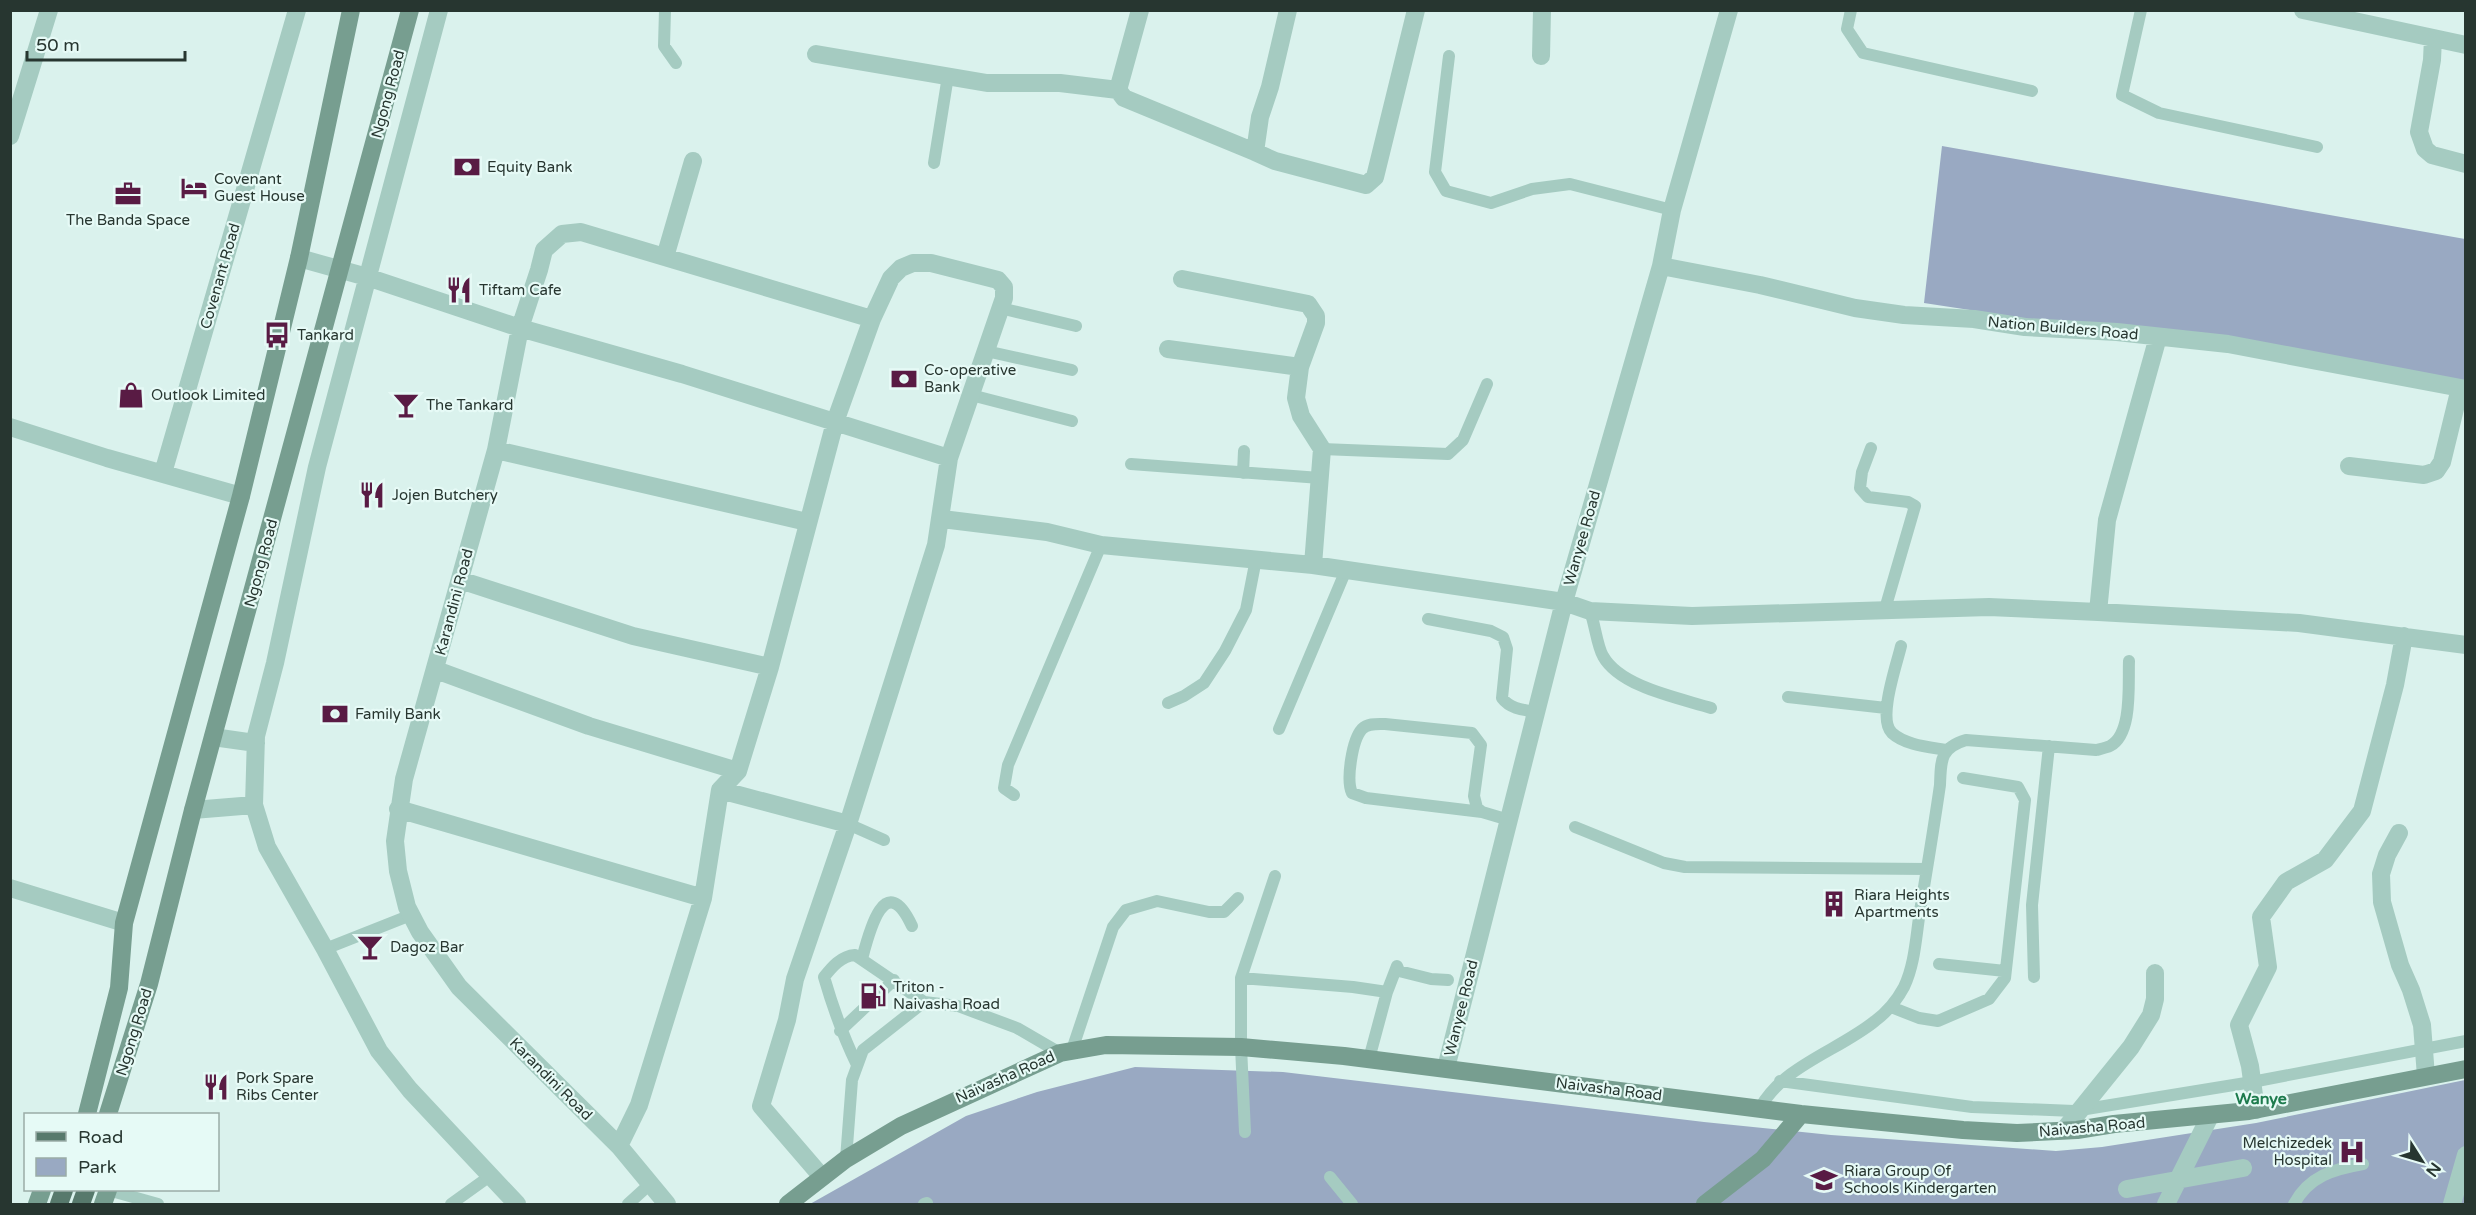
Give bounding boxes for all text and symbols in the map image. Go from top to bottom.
scale bar [27,24,184,62]
text: 50 m [36,34,80,56]
street label: Ngong Road [368,48,408,140]
bank icon: Equity Bank [452,152,482,182]
place label: Equity Bank [487,158,572,176]
place label: Covenant Guest House [214,170,305,205]
hotel icon: Covenant Guest House [179,173,209,203]
office icon: The Banda Space [113,179,143,209]
place label: The Banda Space [66,211,190,229]
street label: Covenant Road [196,221,244,331]
restaurant icon: Tiftam Cafe [444,275,474,305]
place label: Tiftam Cafe [479,281,562,299]
street label: Nation Builders Road [1987,312,2139,344]
bus stop icon: Tankard [262,320,292,350]
place label: Tankard [297,326,354,344]
place label: Co-operative Bank [924,361,1016,396]
bank icon: Co-operative Bank [889,364,919,394]
shop icon: Outlook Limited [116,380,146,410]
place label: Outlook Limited [151,386,265,404]
bar icon: The Tankard [391,390,421,420]
place label: The Tankard [426,396,514,414]
restaurant icon: Jojen Butchery [357,480,387,510]
place label: Jojen Butchery [392,486,498,504]
street label: Wanyee Road [1560,488,1604,588]
street label: Ngong Road [241,517,281,609]
street label: Karandini Road [431,547,477,657]
bank icon: Family Bank [320,699,350,729]
place label: Family Bank [355,705,441,723]
place label: Riara Heights Apartments [1854,886,1950,921]
building icon: Riara Heights Apartments [1819,889,1849,919]
bar icon: Dagoz Bar [355,932,385,962]
place label: Dagoz Bar [390,938,464,956]
street label: Wanyee Road [1440,958,1482,1058]
place label: Triton - Naivasha Road [893,978,1000,1013]
fuel station icon: Triton - Naivasha Road [858,981,888,1011]
street label: Ngong Road [112,986,156,1078]
street label: Karandini Road [506,1034,596,1124]
street label: Naivasha Road [953,1047,1057,1107]
place label: Pork Spare Ribs Center [236,1069,319,1104]
restaurant icon: Pork Spare Ribs Center [201,1072,231,1102]
street label: Naivasha Road [1555,1074,1663,1104]
district label: Wanye [2235,1089,2287,1109]
legend [24,1113,219,1191]
street label: Naivasha Road [2038,1113,2146,1141]
text: Road [78,1126,123,1148]
north arrow [2392,1131,2452,1191]
place label: Melchizedek Hospital [2243,1134,2332,1169]
hospital icon: Melchizedek Hospital [2337,1137,2367,1167]
text: Park [78,1156,117,1178]
text: N [2421,1158,2445,1181]
place label: Riara Group Of Schools Kindergarten [1844,1162,1997,1197]
school or university icon: Riara Group Of Schools Kindergarten [1809,1165,1839,1195]

